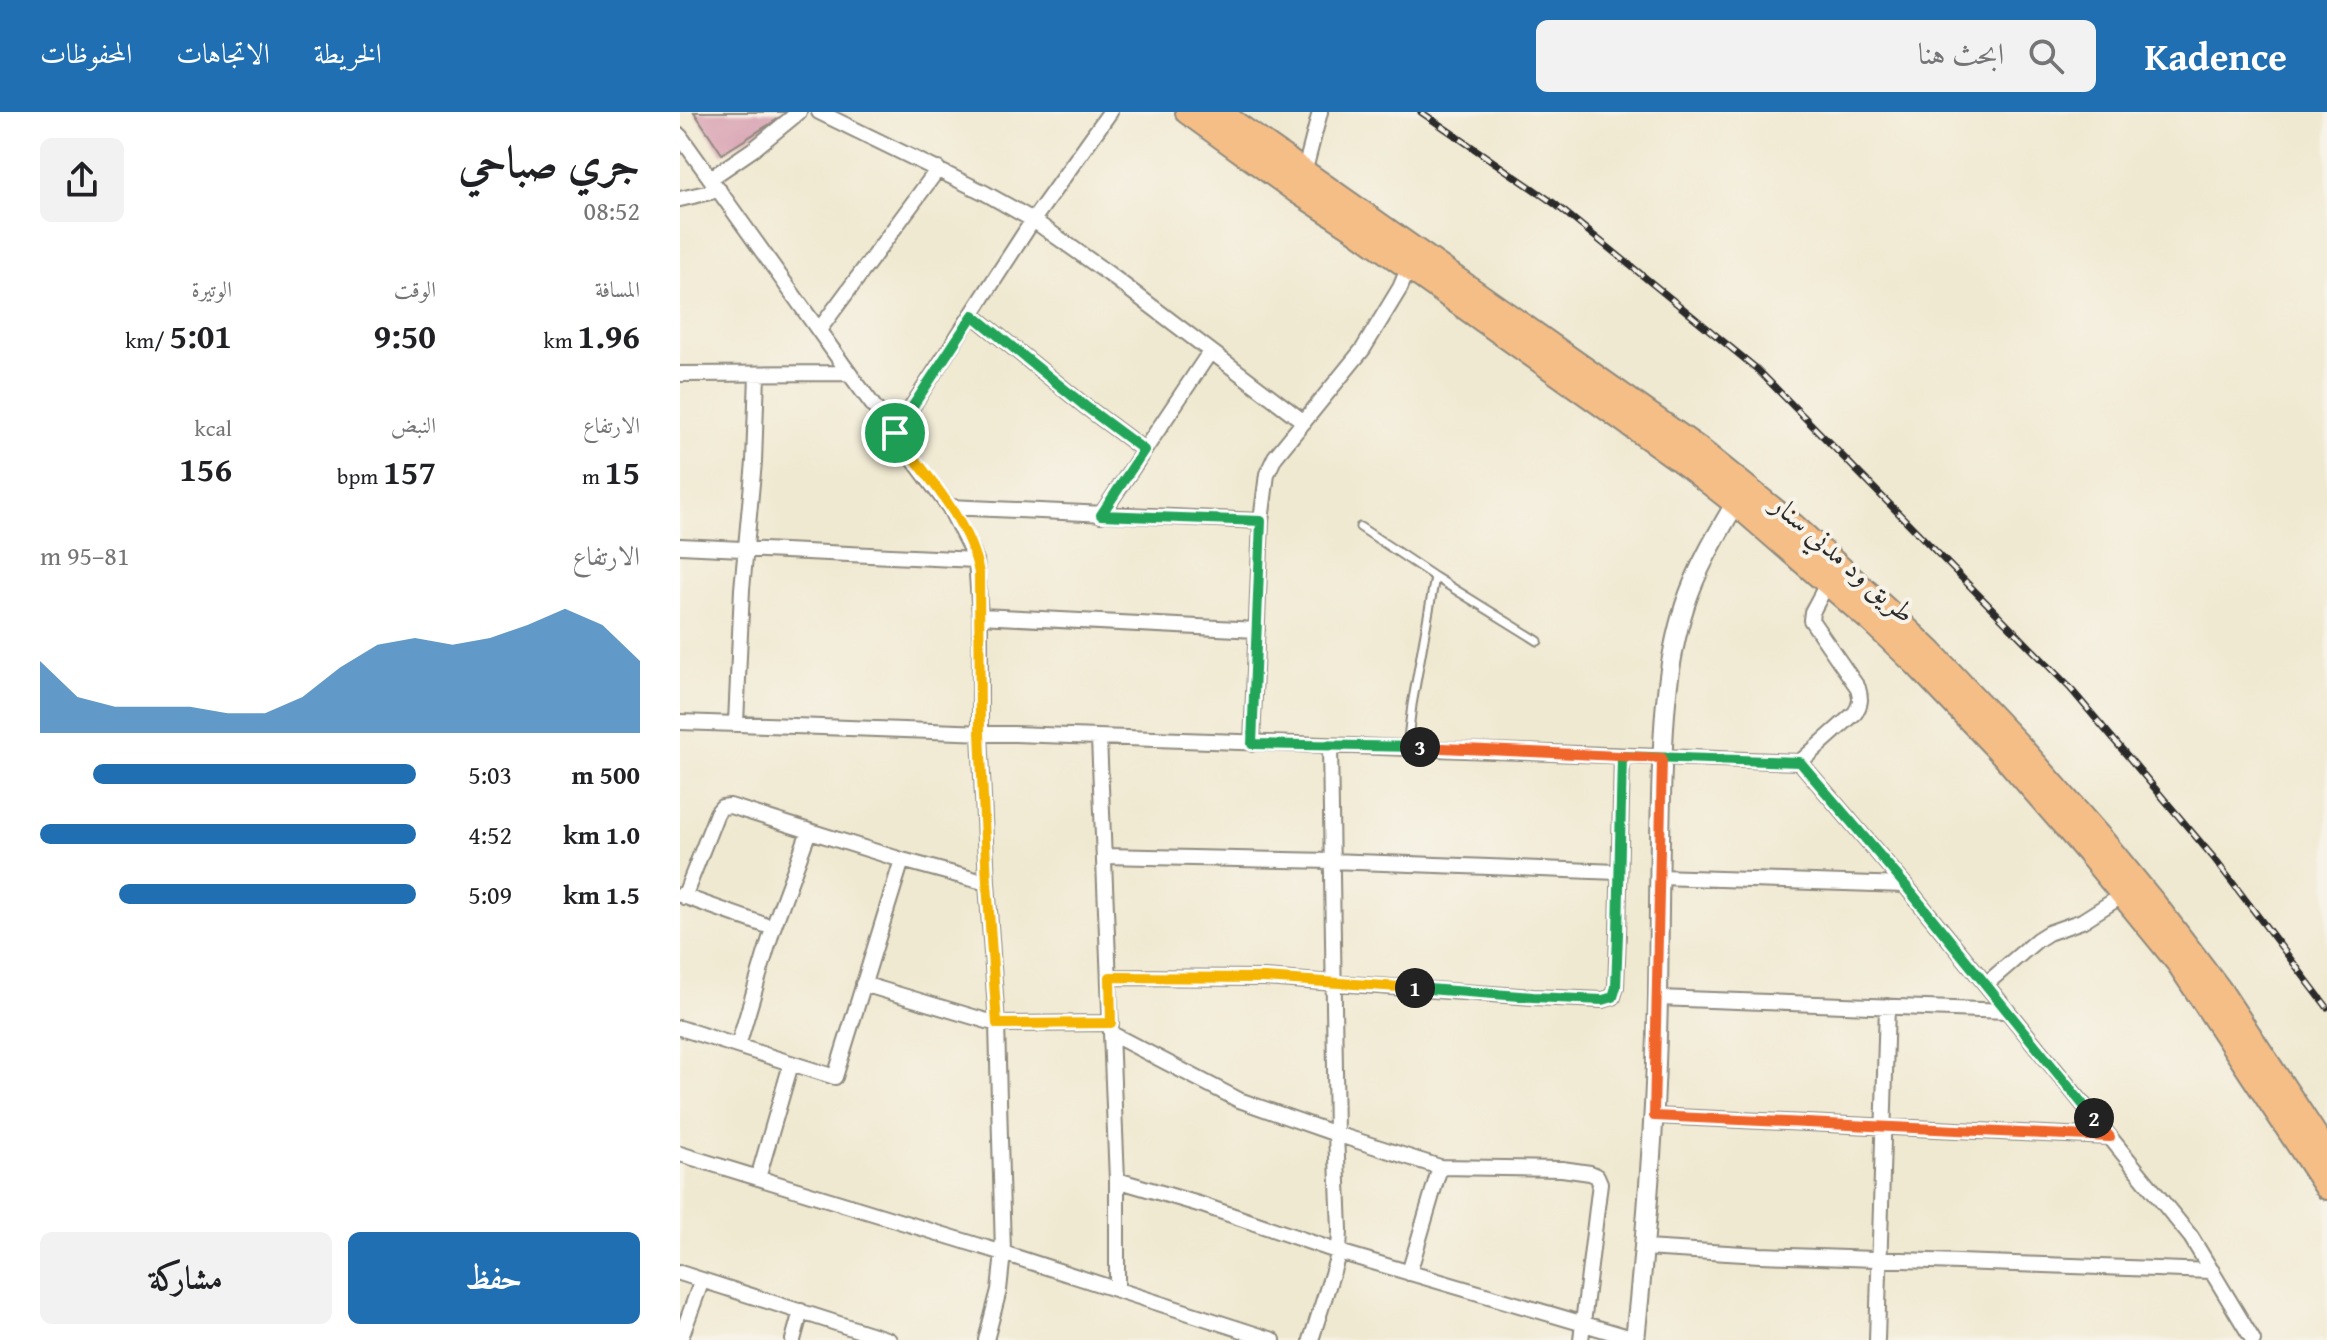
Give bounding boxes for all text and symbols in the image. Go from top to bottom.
search box [1536,20,2096,92]
text: Kadence [2144,28,2287,84]
text: ابحث هنا [1918,31,2004,75]
text: المحفوظات [40,32,132,73]
text: الاتجاهات [176,32,270,73]
text: الخريطة [314,32,382,73]
icon: search [2024,34,2068,78]
text: جري صباحي [458,129,640,193]
button: share [40,138,124,222]
text: 08:52 [584,191,640,230]
text: الوتيرة [191,273,232,305]
text: الوقت [394,273,436,305]
text: المسافة [595,273,640,305]
text: 5:01 [170,311,232,360]
text: 9:50 [374,311,436,360]
text: 1.96 [578,311,640,360]
text: /km [125,324,170,356]
text: km [544,324,578,356]
pin [861,399,929,467]
text: النبض [391,409,436,441]
text: الارتفاع [583,409,640,441]
icon: arrive [873,411,917,455]
text: kcal [194,412,232,444]
text: 156 [179,444,232,493]
text: 157 [383,447,436,496]
text: 15 [605,447,640,496]
text: bpm [337,460,383,492]
text: m [582,460,605,492]
street label: طريق ود مدني سنار [1759,482,1925,634]
text: 81–95 m [40,536,129,575]
text: الارتفاع [573,536,640,575]
pin: 3 [1400,727,1440,767]
text: 3 [1414,731,1426,763]
text: 5:03 [468,755,512,794]
text: 500 m [572,755,640,794]
text: 4:52 [468,815,512,854]
text: 1.0 km [563,815,640,854]
text: 5:09 [468,875,512,914]
text: 1.5 km [563,875,640,914]
pin: 1 [1395,968,1435,1008]
text: 1 [1409,972,1421,1004]
pin: 2 [2074,1098,2114,1138]
text: 2 [2088,1102,2100,1134]
button: مشاركة [40,1232,332,1324]
button: حفظ [348,1232,640,1324]

